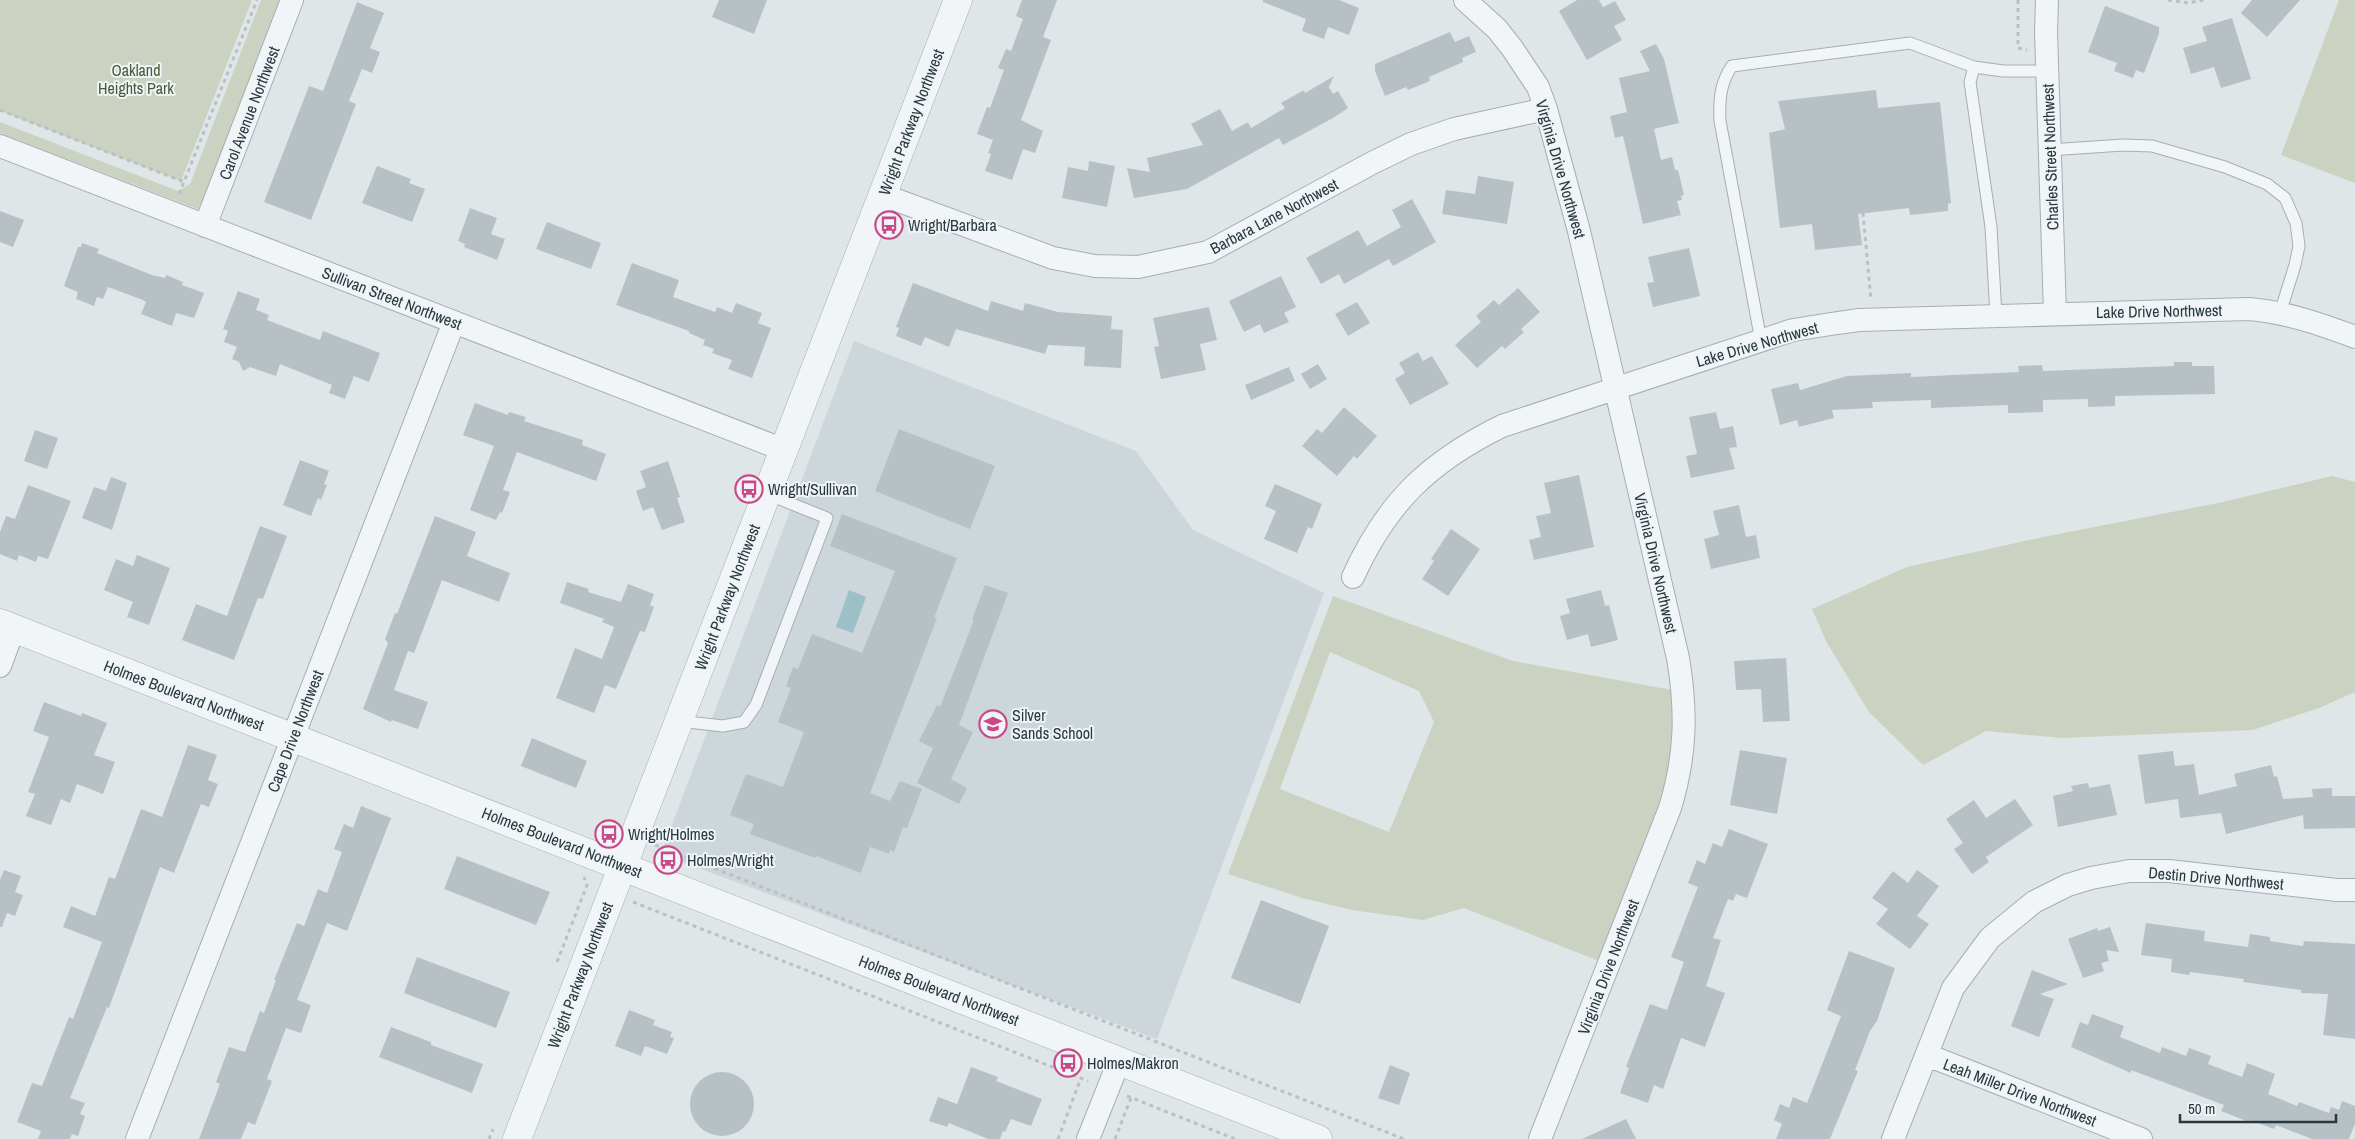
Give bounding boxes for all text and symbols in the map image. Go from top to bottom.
street label: Carol Avenue Northwest [213,43,285,183]
street label: Wright Parkway Northwest [873,45,949,198]
park label: Oakland Heights Park [98,59,174,99]
street label: Charles Street Northwest [2036,83,2064,231]
street label: Virginia Drive Northwest [1531,97,1591,241]
street label: Barbara Lane Northwest [1206,173,1342,259]
bus stop icon: Wright/Barbara [874,210,904,240]
place label: Wright/Barbara [908,214,997,236]
street label: Sullivan Street Northwest [319,261,465,335]
street label: Lake Drive Northwest [2096,299,2223,323]
street label: Lake Drive Northwest [1693,316,1821,372]
bus stop icon: Wright/Sullivan [734,474,764,504]
place label: Wright/Sullivan [768,478,857,500]
street label: Virginia Drive Northwest [1629,491,1683,636]
street label: Wright Parkway Northwest [689,520,765,673]
street label: Holmes Boulevard Northwest [101,654,268,736]
street label: Cape Drive Northwest [262,666,329,795]
place label: Silver Sands School [1012,704,1093,744]
school or university icon: Silver Sands School [978,709,1008,739]
street label: Holmes Boulevard Northwest [479,801,646,883]
bus stop icon: Wright/Holmes [594,819,624,849]
place label: Wright/Holmes [628,823,715,845]
bus stop icon: Holmes/Wright [653,845,683,875]
place label: Holmes/Wright [687,849,774,871]
street label: Destin Drive Northwest [2147,861,2285,895]
street label: Virginia Drive Northwest [1572,896,1644,1038]
street label: Wright Parkway Northwest [542,898,618,1051]
street label: Holmes Boulevard Northwest [856,949,1023,1031]
bus stop icon: Holmes/Makron [1053,1048,1083,1078]
place label: Holmes/Makron [1087,1052,1179,1074]
street label: Leah Miller Drive Northwest [1940,1053,2100,1132]
scale bar [2180,1092,2336,1124]
text: 50 m [2188,1098,2215,1119]

